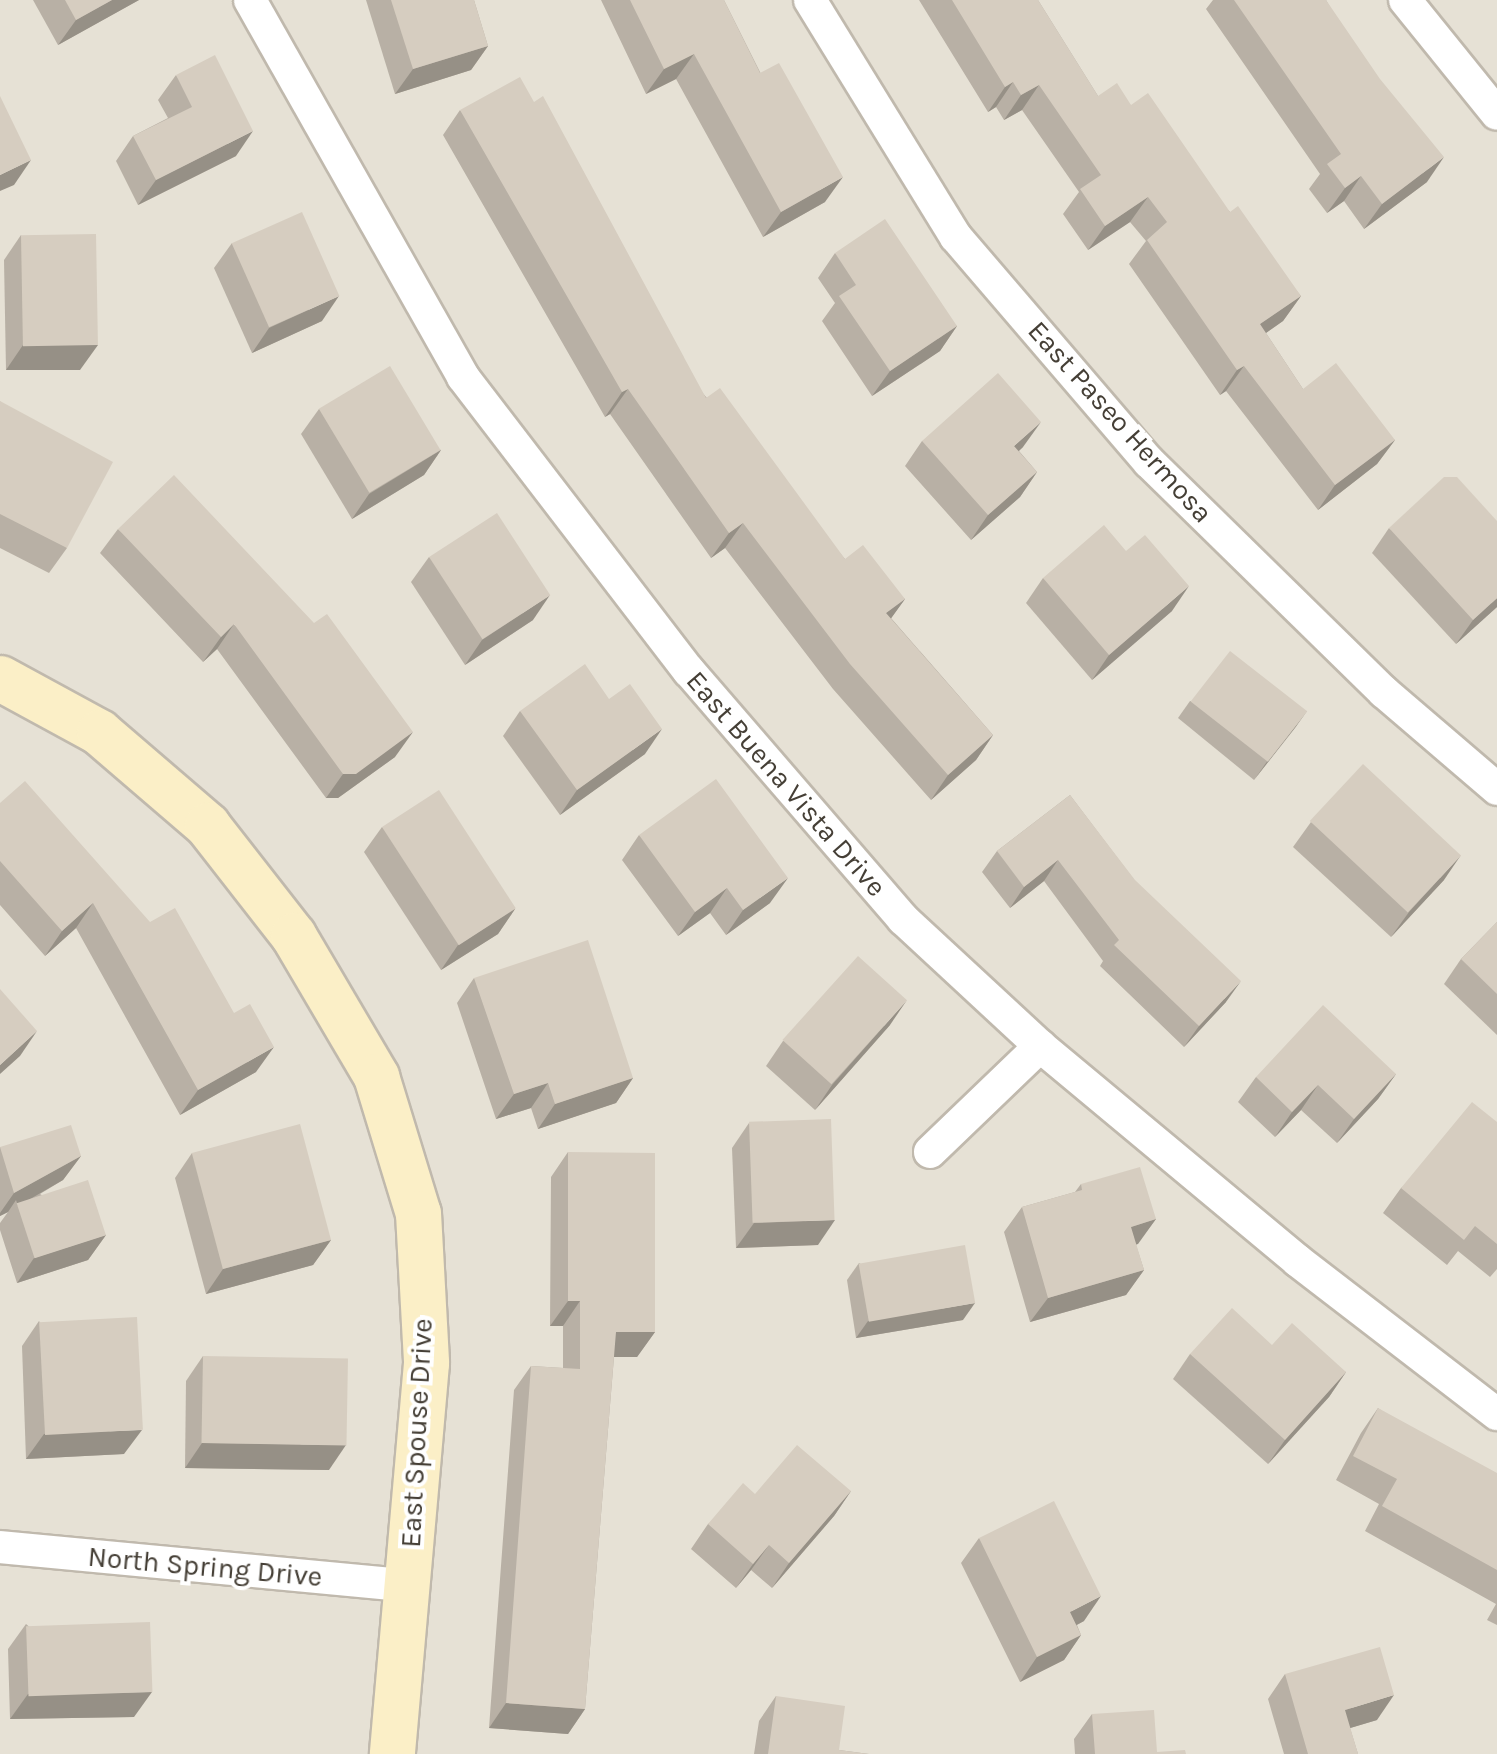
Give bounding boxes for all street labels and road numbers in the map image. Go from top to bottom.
street label: East Paseo Hermosa [1021,314,1219,530]
street label: East Buena Vista Drive [679,664,893,904]
street label: East Spouse Drive [394,1317,440,1549]
street label: North Spring Drive [86,1540,324,1594]

